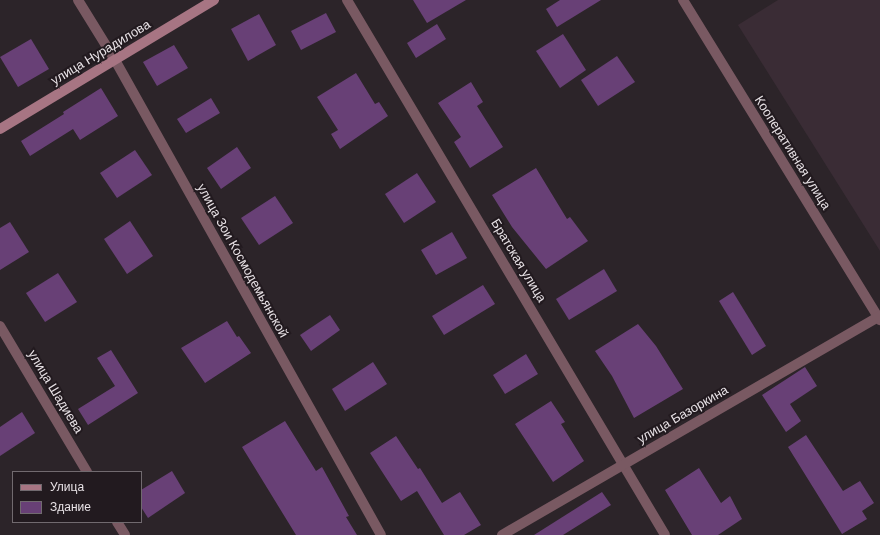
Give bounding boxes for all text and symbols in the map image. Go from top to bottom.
street label: улица Нурадилова [48,17,154,89]
street label: Кооперативная улица [751,93,833,213]
street label: улица Зои Космодемьянской [193,181,291,341]
street label: Братская улица [487,217,549,305]
street label: улица Шадиева [24,348,86,436]
street label: улица Базоркина [635,383,731,447]
legend [12,471,142,523]
text: Улица [50,479,84,495]
text: Здание [50,499,91,515]

